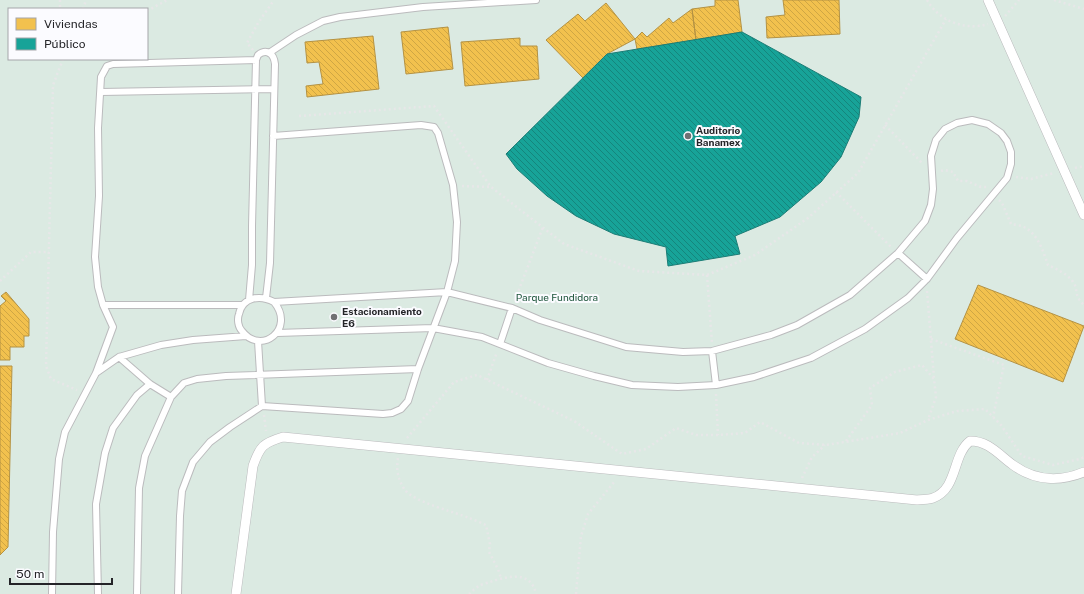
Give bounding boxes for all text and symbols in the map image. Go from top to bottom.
legend [8,8,148,60]
text: Viviendas [44,17,98,31]
text: Público [44,37,86,51]
place label: Auditorio Banamex [696,124,740,148]
marker: Auditorio Banamex [683,131,693,141]
park label: Parque Fundidora [516,291,598,303]
place label: Estacionamiento E6 [342,305,422,329]
marker: Estacionamiento E6 [329,312,339,322]
scale bar [10,560,112,586]
text: 50 m [16,567,44,581]

